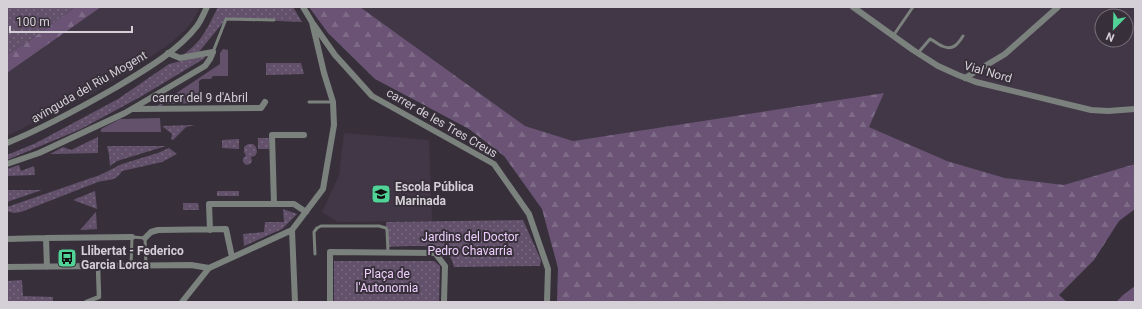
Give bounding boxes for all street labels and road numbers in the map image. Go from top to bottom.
street label: avinguda del Riu Mogent [29,48,149,126]
street label: Vial Nord [962,59,1014,85]
street label: carrer de les Tres Creus [384,86,500,160]
street label: carrer del 9 d'Abril [152,91,248,105]

